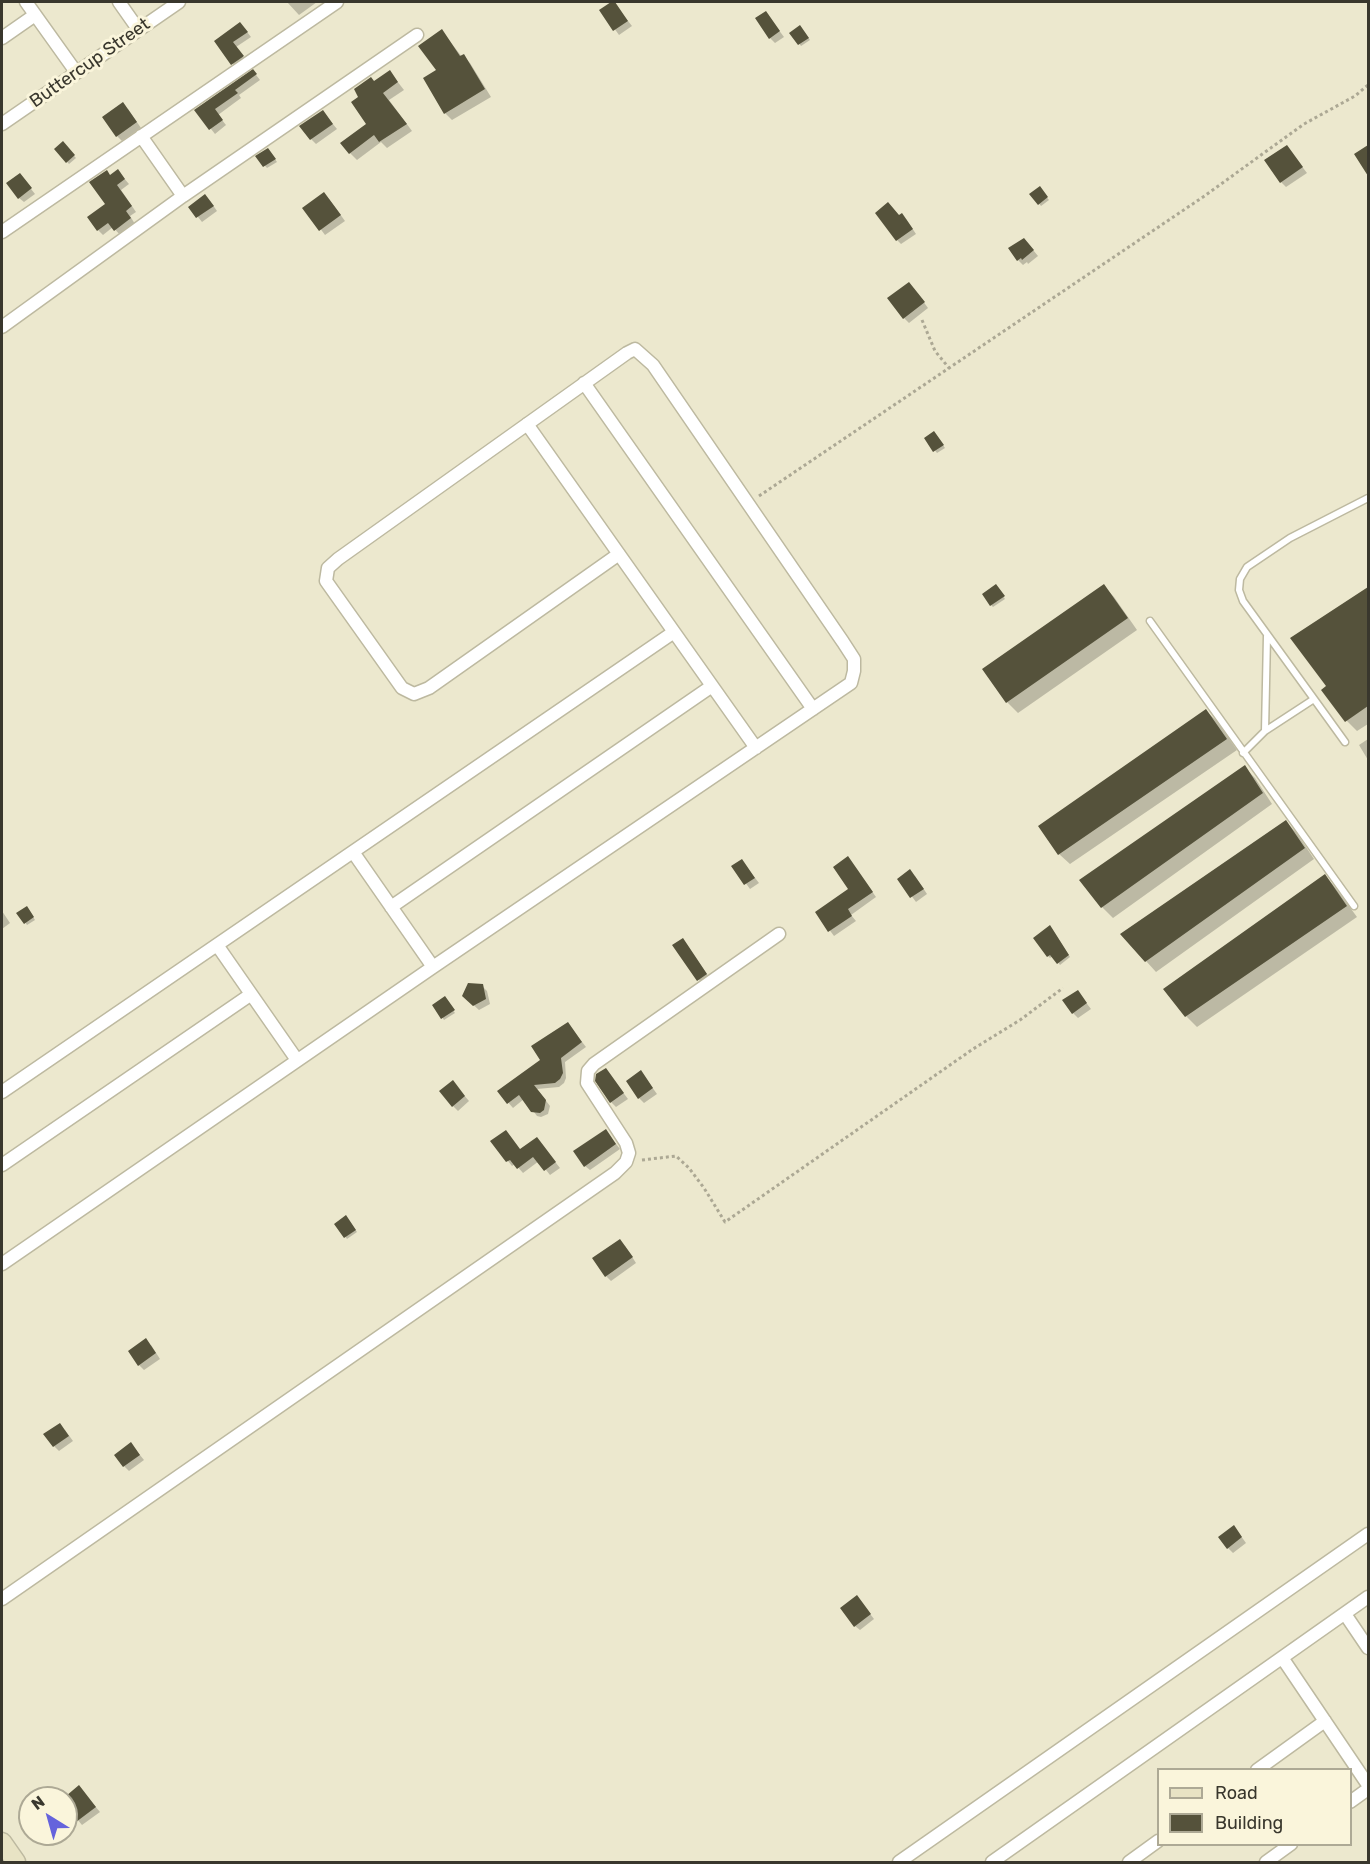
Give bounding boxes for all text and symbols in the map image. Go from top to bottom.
street label: Buttercup Street [26,14,154,112]
legend [1157,1768,1352,1846]
text: Road [1215,1782,1258,1804]
north arrow [18,1786,78,1846]
text: N [28,1792,48,1814]
text: Building [1215,1812,1283,1834]

